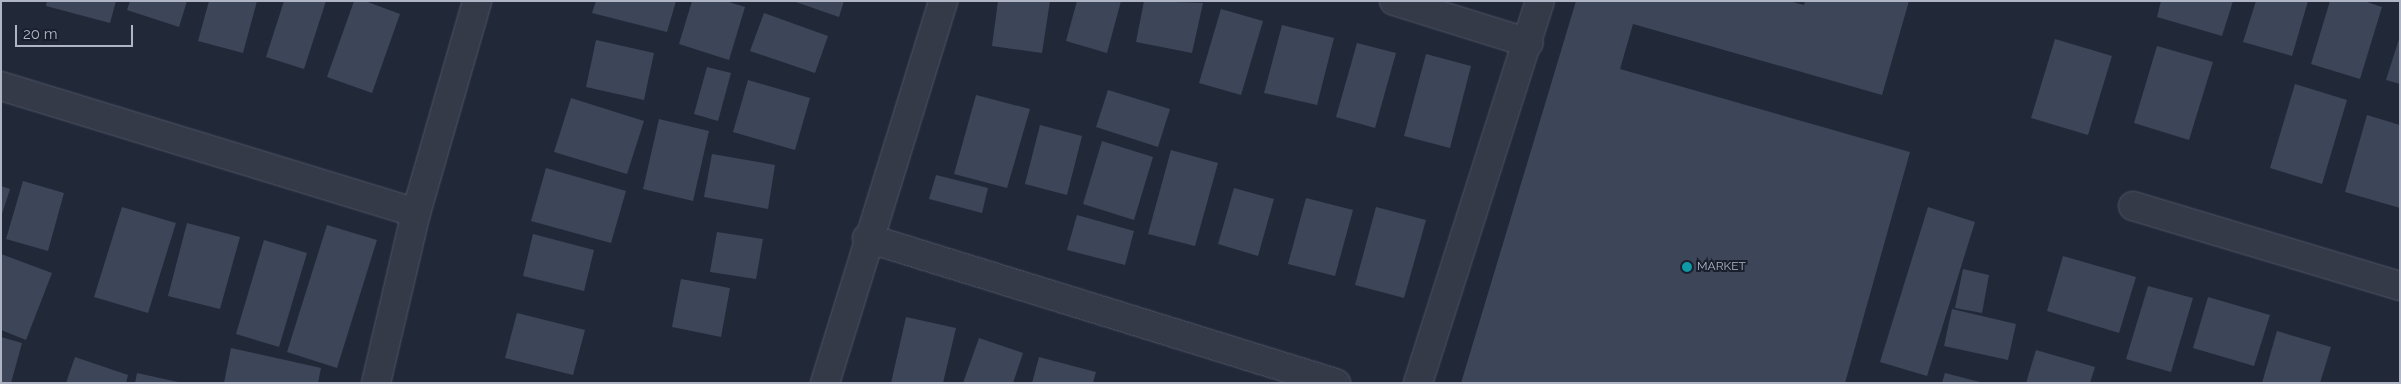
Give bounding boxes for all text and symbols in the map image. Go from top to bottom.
scale bar [18,15,135,47]
text: 20 m [23,25,58,43]
place label: MARKET [1697,260,1746,274]
marker: MARKET [1681,261,1693,273]

